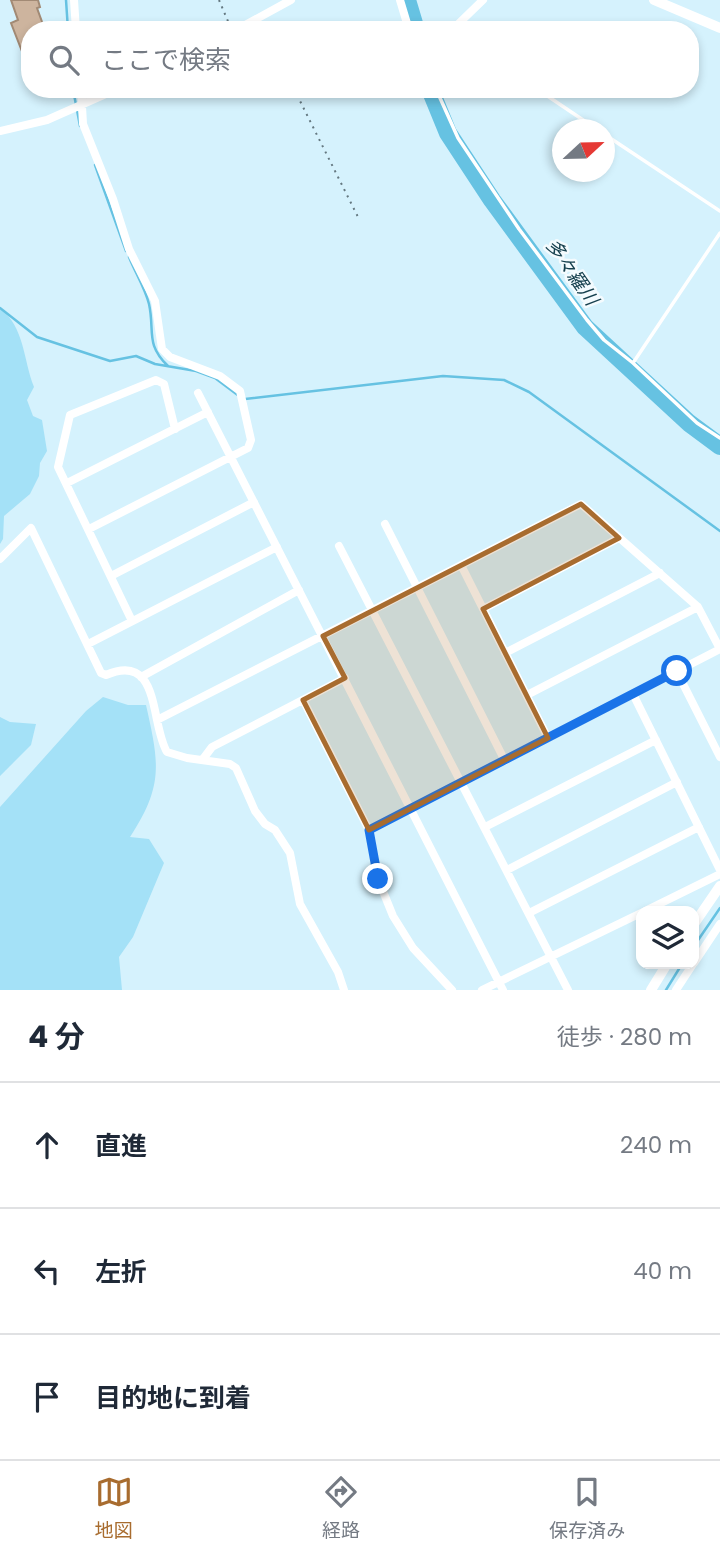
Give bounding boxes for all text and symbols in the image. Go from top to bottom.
search box [21,21,699,98]
icon: search [45,41,83,79]
text: ここで検索 [101,42,231,78]
north arrow [552,119,615,182]
water label: 多々羅川 [539,233,606,313]
route start [661,655,692,686]
route end [362,863,393,894]
map controls [636,906,699,969]
button: layers [636,906,699,969]
text: 4 分 [28,1015,85,1058]
text: 徒歩 · 280 m [557,1021,692,1053]
icon: ahead [28,1126,66,1164]
text: 直進 [95,1128,147,1164]
text: 240 m [620,1129,692,1161]
icon: left [28,1252,66,1290]
text: 左折 [95,1254,147,1290]
text: 40 m [633,1255,692,1287]
icon: arrive [28,1378,66,1416]
text: 目的地に到着 [95,1380,251,1416]
tab: 地図 [95,1473,133,1545]
tab: 経路 [322,1473,360,1545]
tab: 保存済み [549,1473,625,1545]

